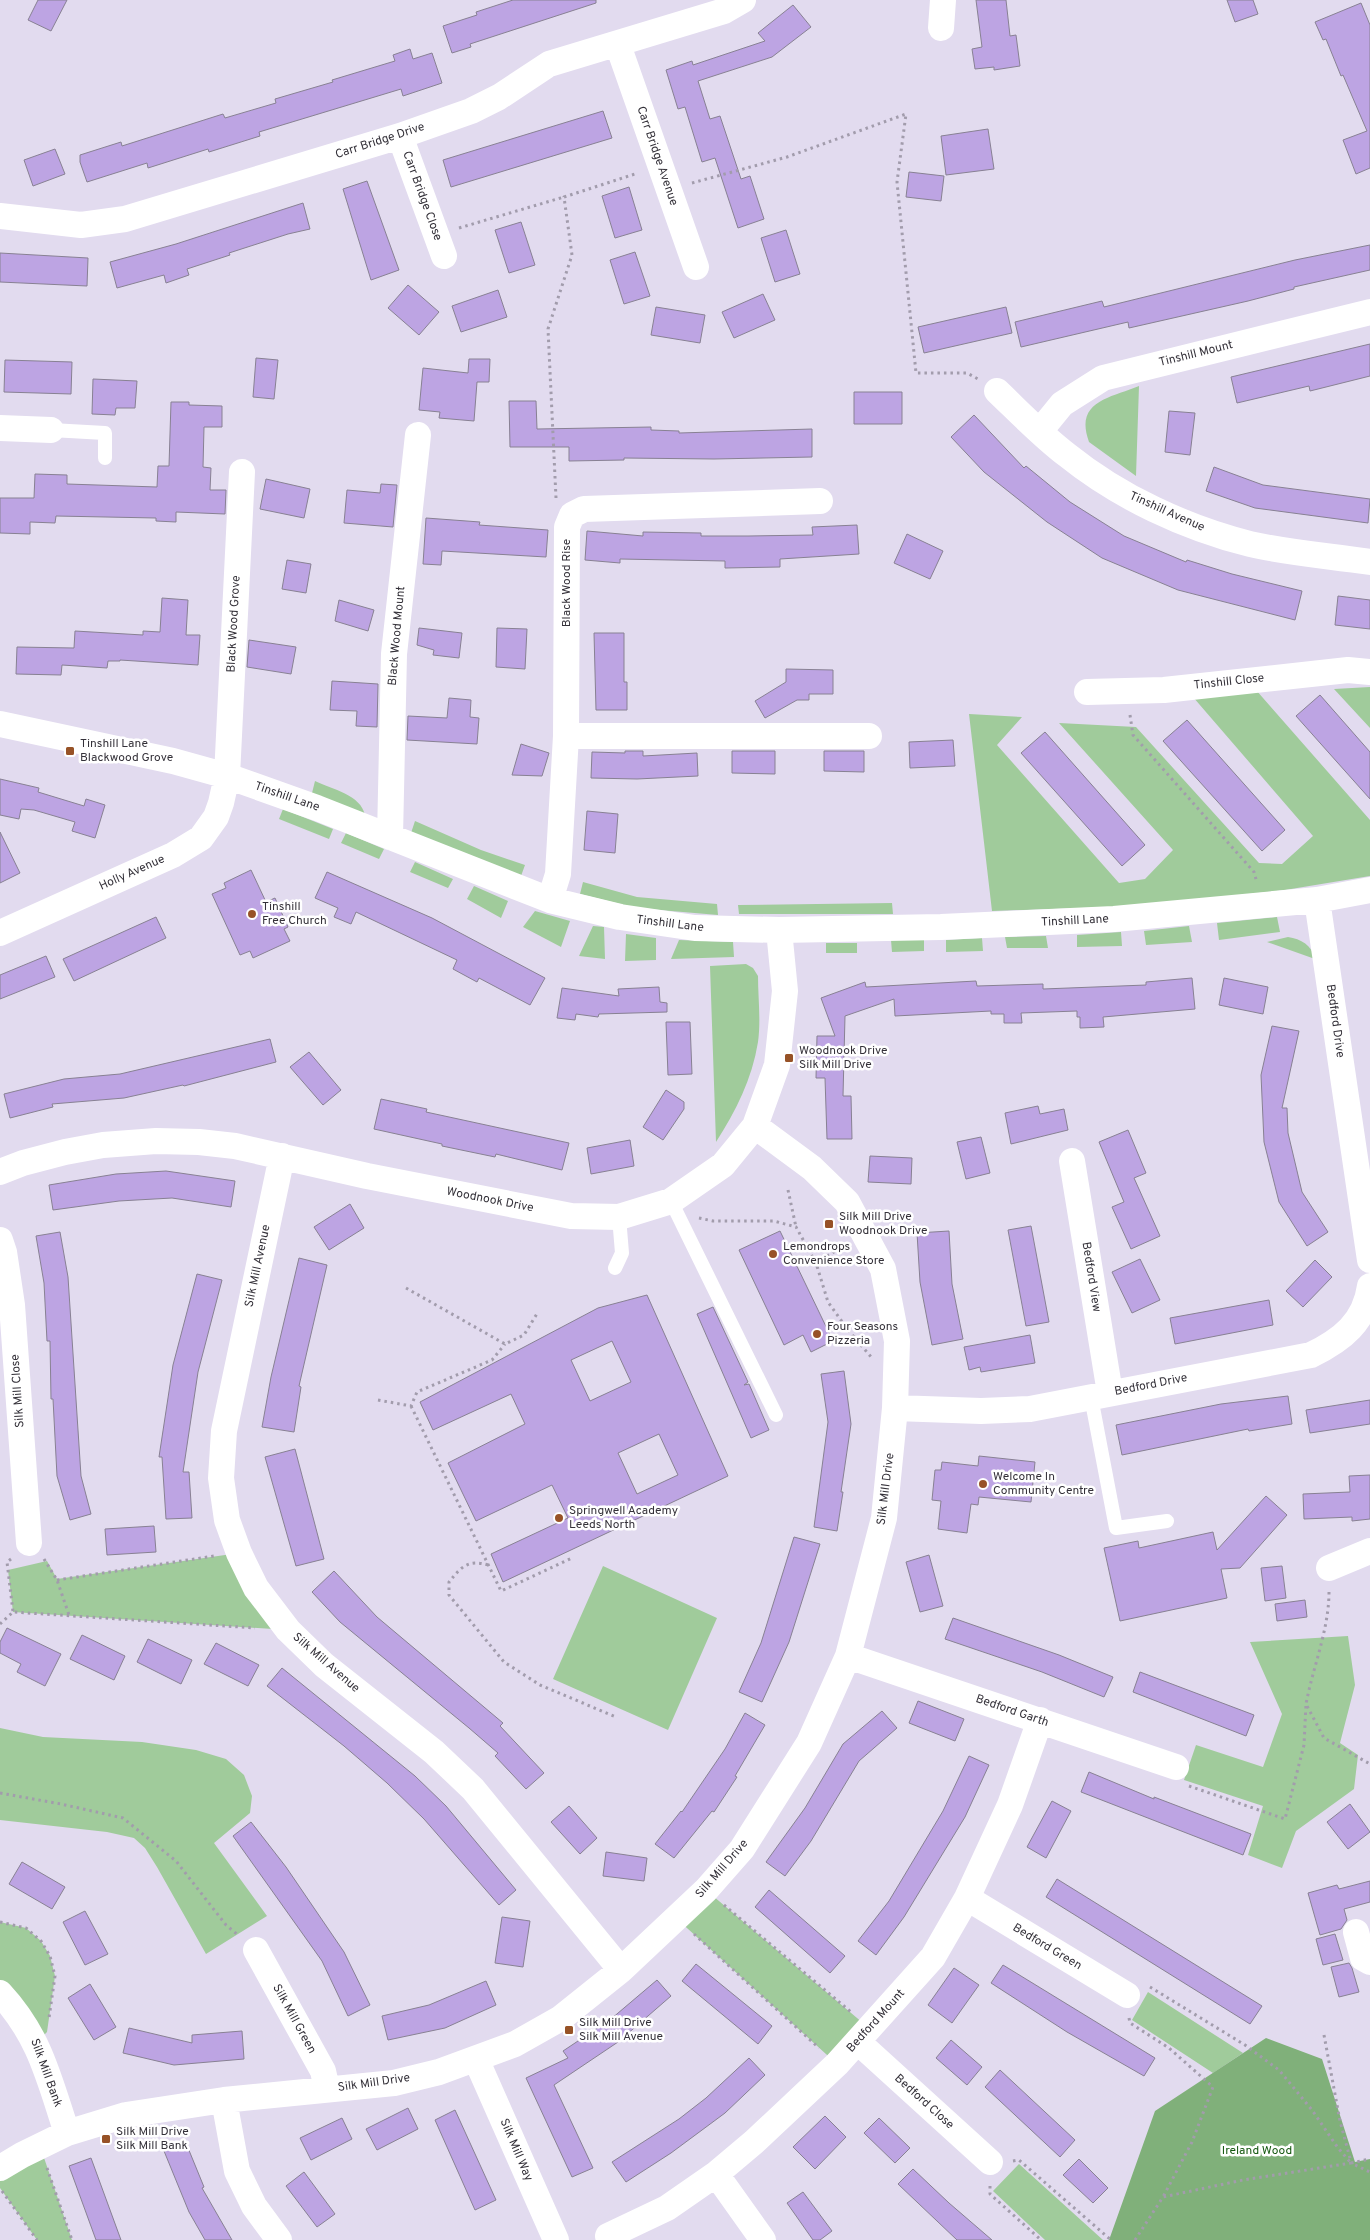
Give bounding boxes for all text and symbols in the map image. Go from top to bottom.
street label: Carr Bridge Avenue [632,104,682,208]
street label: Carr Bridge Drive [333,119,427,163]
street label: Carr Bridge Close [398,149,446,243]
street label: Tinshill Mount [1157,337,1235,371]
street label: Tinshill Avenue [1127,488,1207,536]
street label: Black Wood Rise [559,539,575,627]
street label: Black Wood Grove [223,575,245,673]
street label: Black Wood Mount [385,586,409,686]
street label: Tinshill Close [1193,670,1265,694]
place label: Tinshill Lane Blackwood Grove [80,736,173,766]
marker: Tinshill Lane Blackwood Grove [64,745,76,757]
street label: Tinshill Lane [252,778,322,816]
street label: Holly Avenue [97,851,167,895]
place label: Tinshill Free Church [262,899,327,929]
marker: Tinshill Free Church [246,908,258,920]
street label: Tinshill Lane [1041,911,1109,931]
street label: Tinshill Lane [635,912,705,936]
street label: Bedford Drive [1322,983,1348,1059]
place label: Woodnook Drive Silk Mill Drive [799,1043,888,1073]
marker: Woodnook Drive Silk Mill Drive [783,1052,795,1064]
street label: Woodnook Drive [445,1184,535,1216]
place label: Silk Mill Drive Woodnook Drive [839,1209,928,1239]
marker: Silk Mill Drive Woodnook Drive [823,1218,835,1230]
street label: Silk Mill Avenue [241,1223,275,1309]
place label: Lemondrops Convenience Store [783,1239,885,1269]
street label: Bedford View [1078,1241,1105,1314]
marker: Lemondrops Convenience Store [767,1248,779,1260]
place label: Four Seasons Pizzeria [827,1319,898,1349]
marker: Four Seasons Pizzeria [811,1328,823,1340]
street label: Silk Mill Close [7,1354,29,1428]
street label: Bedford Drive [1113,1370,1189,1400]
street label: Silk Mill Drive [874,1452,898,1526]
place label: Welcome In Community Centre [993,1469,1094,1499]
marker: Welcome In Community Centre [977,1478,989,1490]
place label: Springwell Academy Leeds North [569,1503,678,1533]
marker: Springwell Academy Leeds North [553,1512,565,1524]
street label: Silk Mill Avenue [289,1629,363,1697]
street label: Bedford Garth [973,1691,1051,1731]
street label: Silk Mill Drive [692,1836,752,1902]
street label: Bedford Green [1009,1920,1085,1974]
street label: Silk Mill Green [268,1981,320,2057]
street label: Bedford Mount [843,1986,909,2056]
place label: Silk Mill Drive Silk Mill Avenue [579,2015,663,2045]
marker: Silk Mill Drive Silk Mill Avenue [563,2024,575,2036]
street label: Silk Mill Bank [26,2036,66,2110]
street label: Silk Mill Drive [337,2070,411,2096]
street label: Bedford Close [891,2071,957,2133]
street label: Silk Mill Way [496,2116,536,2184]
place label: Silk Mill Drive Silk Mill Bank [116,2124,189,2154]
marker: Silk Mill Drive Silk Mill Bank [100,2133,112,2145]
park label: Ireland Wood [1222,2143,1292,2159]

